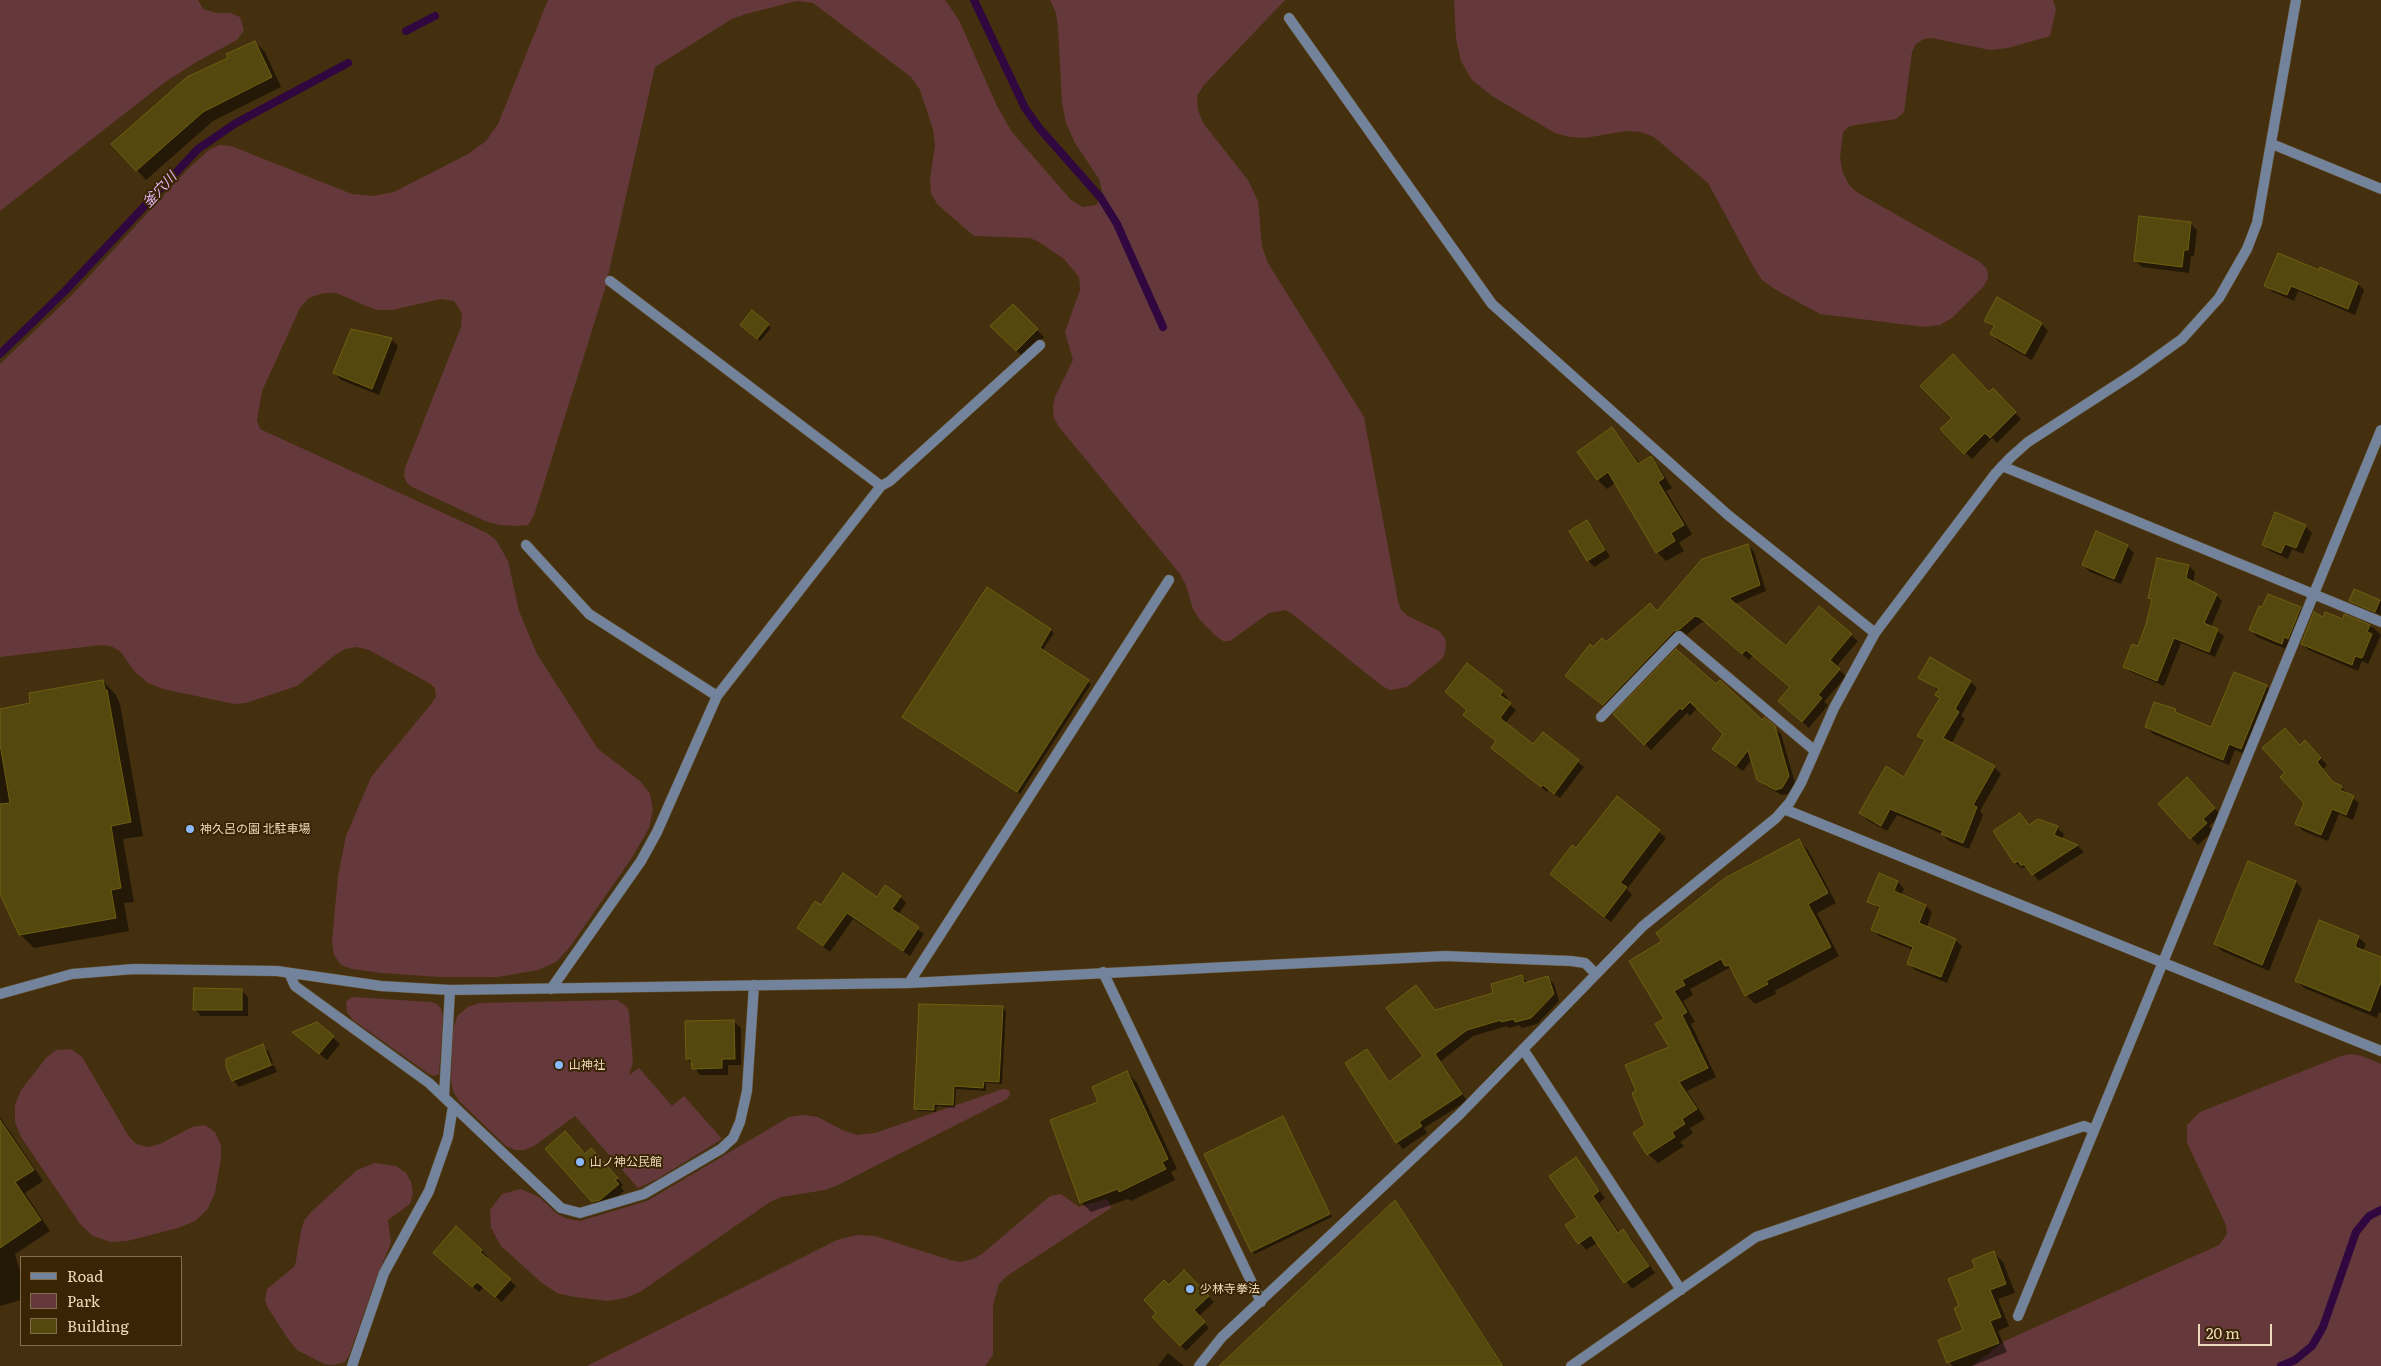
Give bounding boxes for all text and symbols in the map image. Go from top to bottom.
water label: 釜穴川 [140,169,180,211]
place label: 神久呂の園 北駐車場 [200,822,310,836]
marker: 神久呂の園 北駐車場 [184,823,196,835]
place label: 山神社 [569,1058,605,1072]
marker: 山神社 [553,1059,565,1071]
place label: 山ノ神公民館 [590,1155,662,1169]
marker: 山ノ神公民館 [574,1156,586,1168]
legend [20,1256,182,1346]
text: Road [67,1264,103,1287]
place label: 少林寺拳法 [1200,1282,1260,1296]
marker: 少林寺拳法 [1184,1283,1196,1295]
text: Park [67,1289,100,1312]
text: Building [67,1314,129,1337]
scale bar [2201,1314,2275,1346]
text: 20 m [2206,1321,2240,1344]

